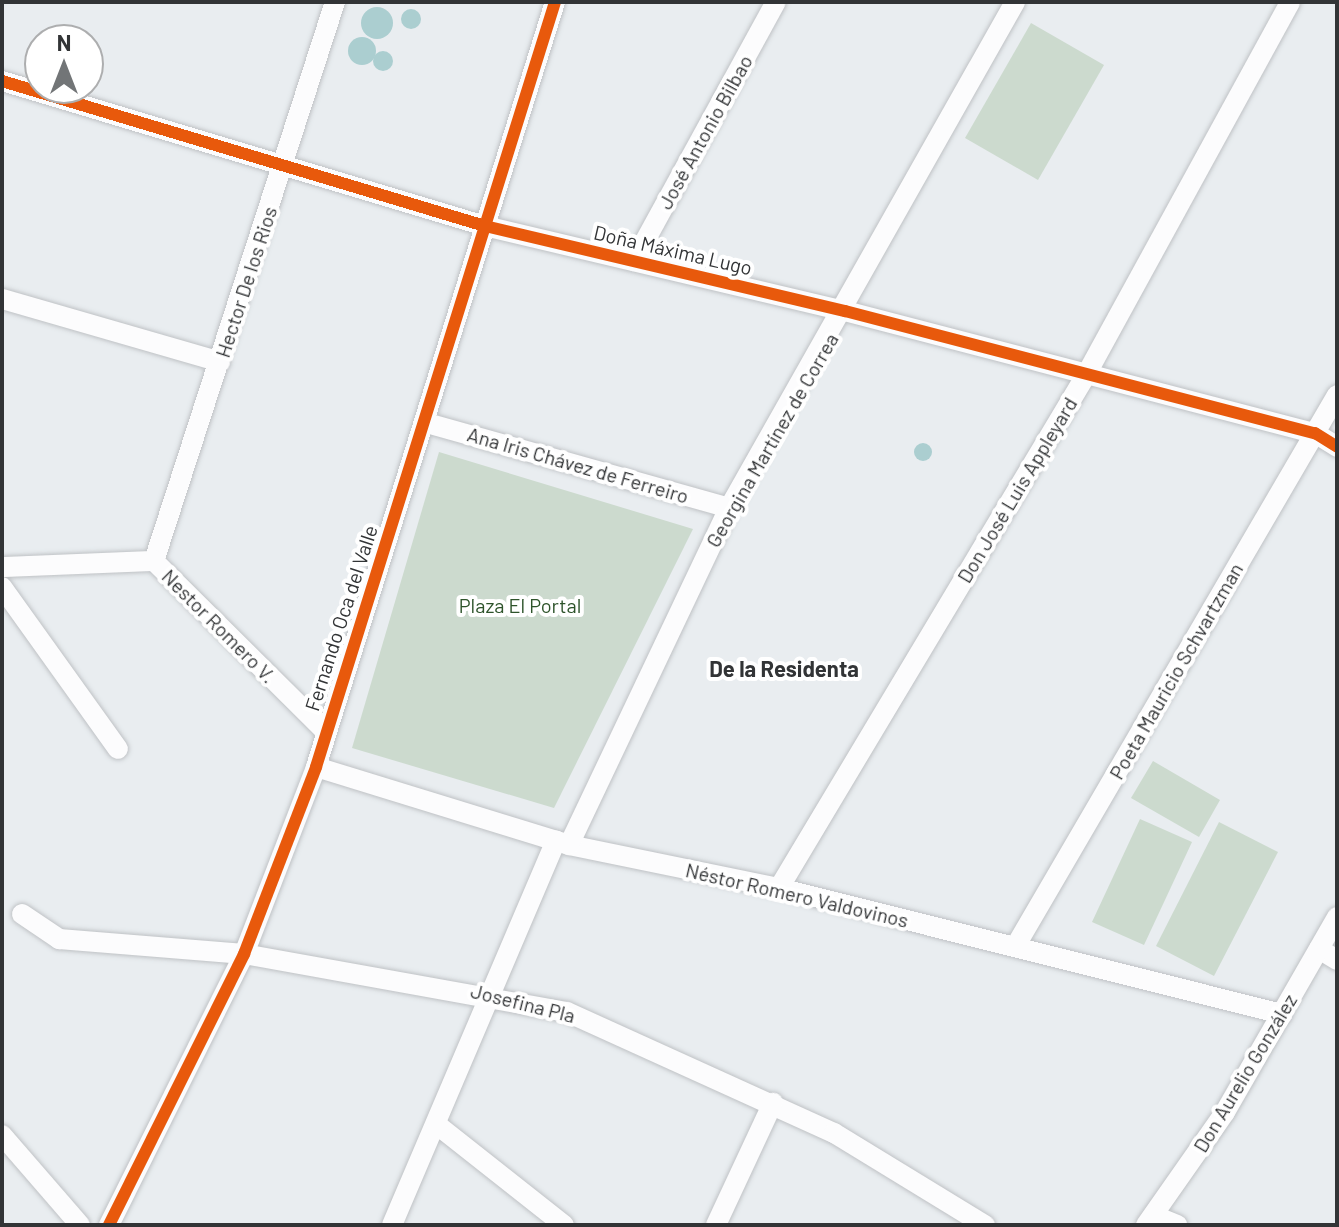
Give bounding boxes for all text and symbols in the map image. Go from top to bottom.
north arrow [24,24,104,104]
text: N [57,29,71,55]
street label: José Antonio Bilbao [653,51,757,213]
street label: Hector De los Rios [210,203,282,361]
street label: Doña Máxima Lugo [591,220,755,280]
street label: Georgina Martínez de Correa [701,329,843,551]
street label: Don José Luis Appleyard [952,393,1082,587]
street label: Ana Iris Chávez de Ferreiro [465,422,691,508]
street label: Fernando Oca del Valle [300,522,382,714]
street label: Poeta Mauricio Schvartzman [1104,559,1248,783]
street label: Nestor Romero V. [157,564,281,688]
park label: Plaza El Portal [459,593,581,617]
district label: De la Residenta [709,656,859,682]
street label: Néstor Romero Valdovinos [683,858,911,932]
street label: Josefina Pla [468,978,578,1028]
street label: Don Aurelio González [1188,989,1302,1157]

